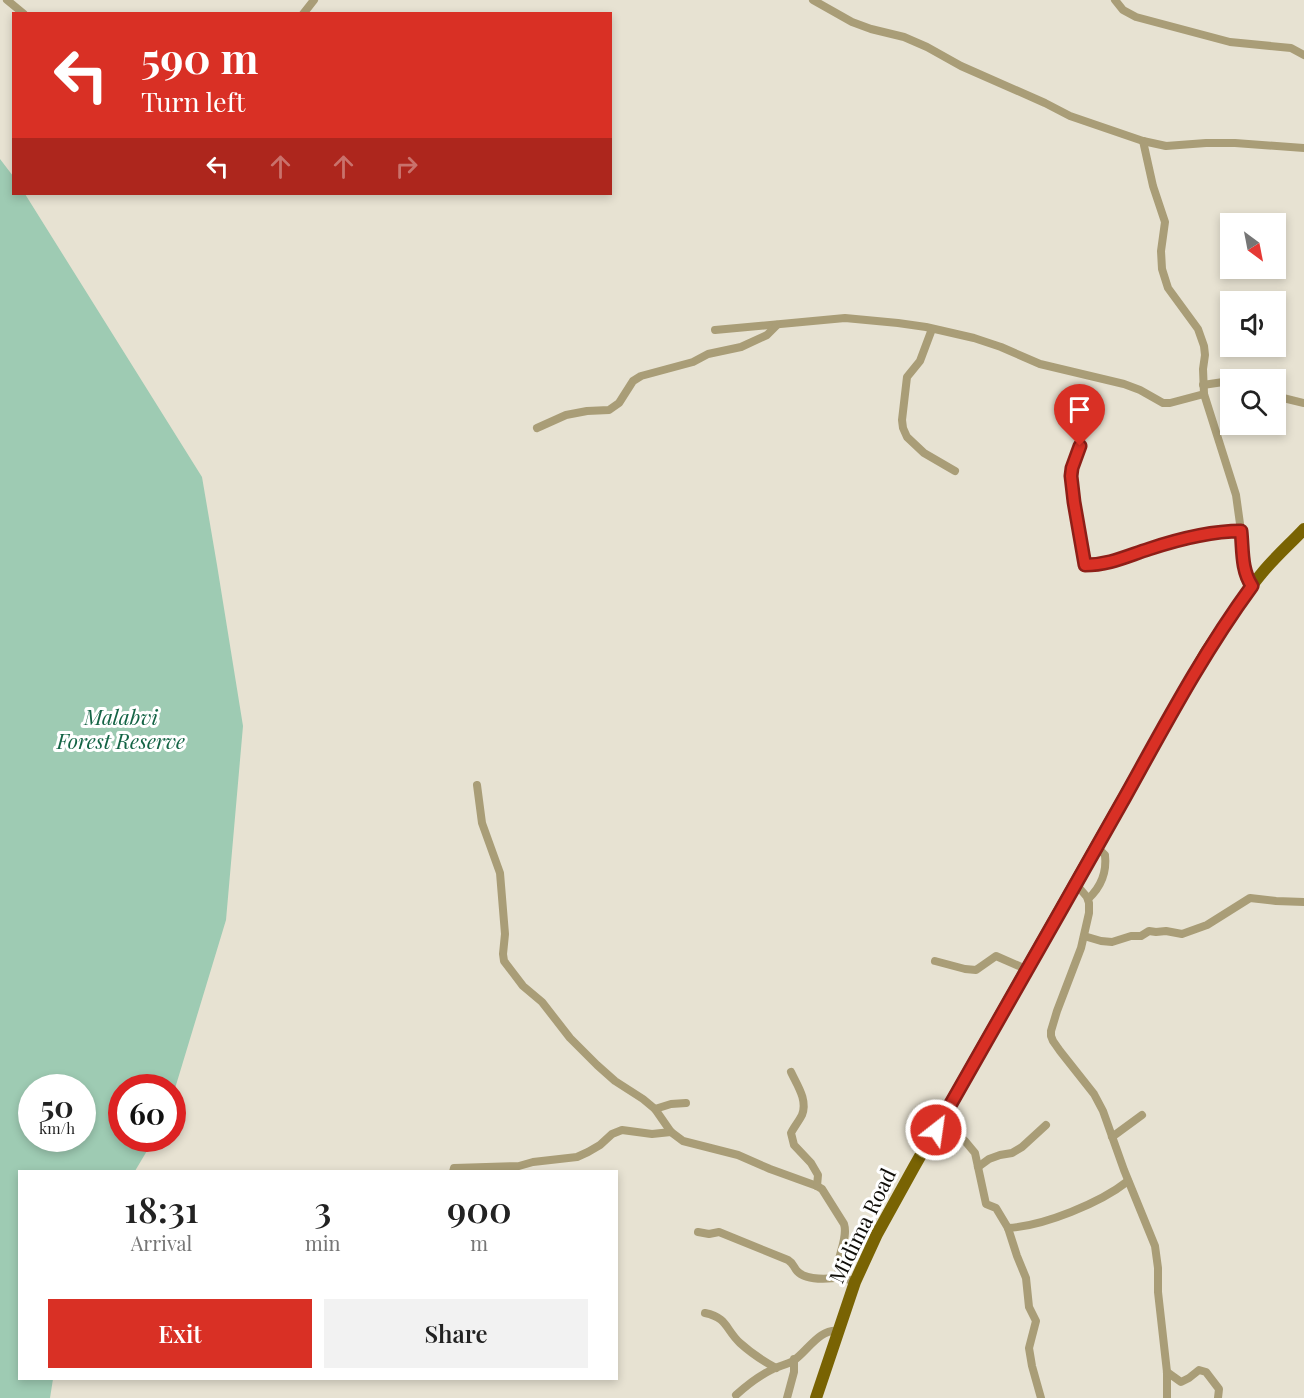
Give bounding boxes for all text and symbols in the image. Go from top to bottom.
text: 590 m [141,29,258,85]
icon: left [42,36,120,114]
text: Turn left [141,83,245,119]
icon: left [201,150,234,183]
icon: ahead [264,150,297,183]
icon: ahead [327,150,360,183]
icon: right [390,150,423,183]
north arrow [1220,213,1286,279]
map controls [1220,213,1286,435]
button: sound [1220,291,1286,357]
button: search [1220,369,1286,435]
pin [1054,384,1105,446]
icon: arrive [1063,393,1096,426]
park label: Malabvi Forest Reserve [56,702,185,754]
speed limit sign: 60 [108,1074,186,1152]
text: 50 [40,1086,74,1126]
position arrow [904,1098,968,1162]
text: km/h [39,1118,75,1138]
street label: Midima Road [821,1163,901,1287]
text: 18:31 [124,1184,199,1232]
text: 3 [314,1184,331,1232]
text: 900 [447,1184,512,1232]
text: Arrival [131,1229,192,1256]
text: min [305,1229,341,1256]
text: m [470,1229,488,1256]
button: Exit [48,1299,312,1368]
button: Share [324,1299,588,1368]

